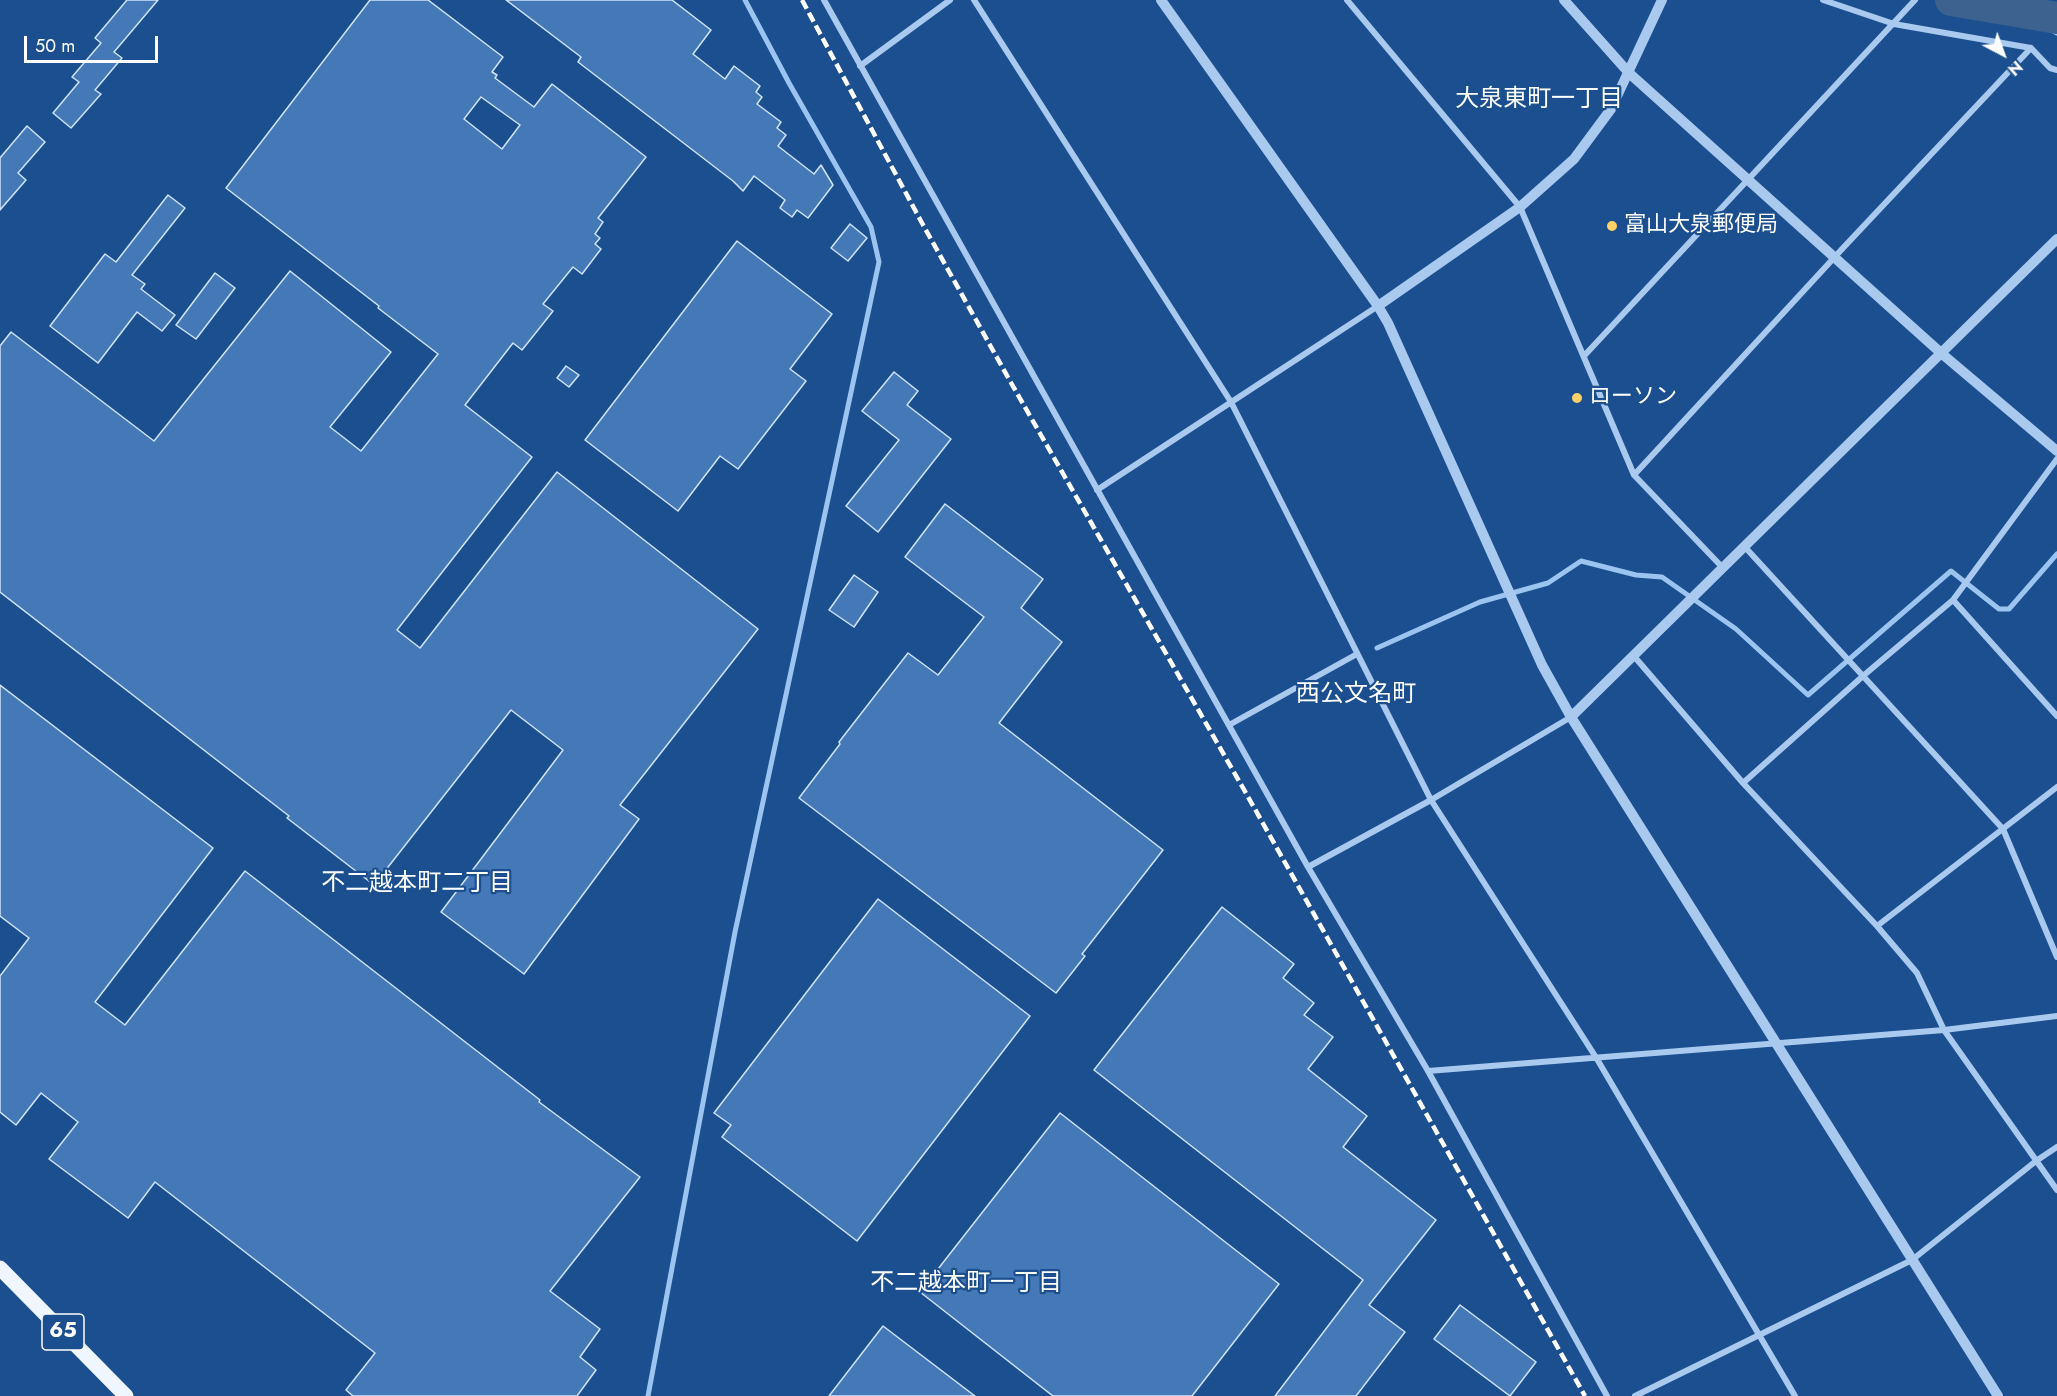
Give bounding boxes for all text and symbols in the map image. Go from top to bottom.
scale bar [27,24,160,62]
north arrow [1973,24,2033,84]
text: 50 m [35,33,75,59]
text: N [2003,55,2027,81]
district label: 大泉東町一丁目 [1455,86,1623,114]
place label: 富山大泉郵便局 [1624,213,1778,239]
marker: 富山大泉郵便局 [1605,219,1619,233]
place label: ローソン [1589,385,1677,411]
marker: ローソン [1570,391,1584,405]
district label: 西公文名町 [1296,681,1416,709]
district label: 不二越本町二丁目 [321,870,513,898]
district label: 不二越本町一丁目 [870,1270,1062,1298]
road number: 65 [42,1314,84,1350]

